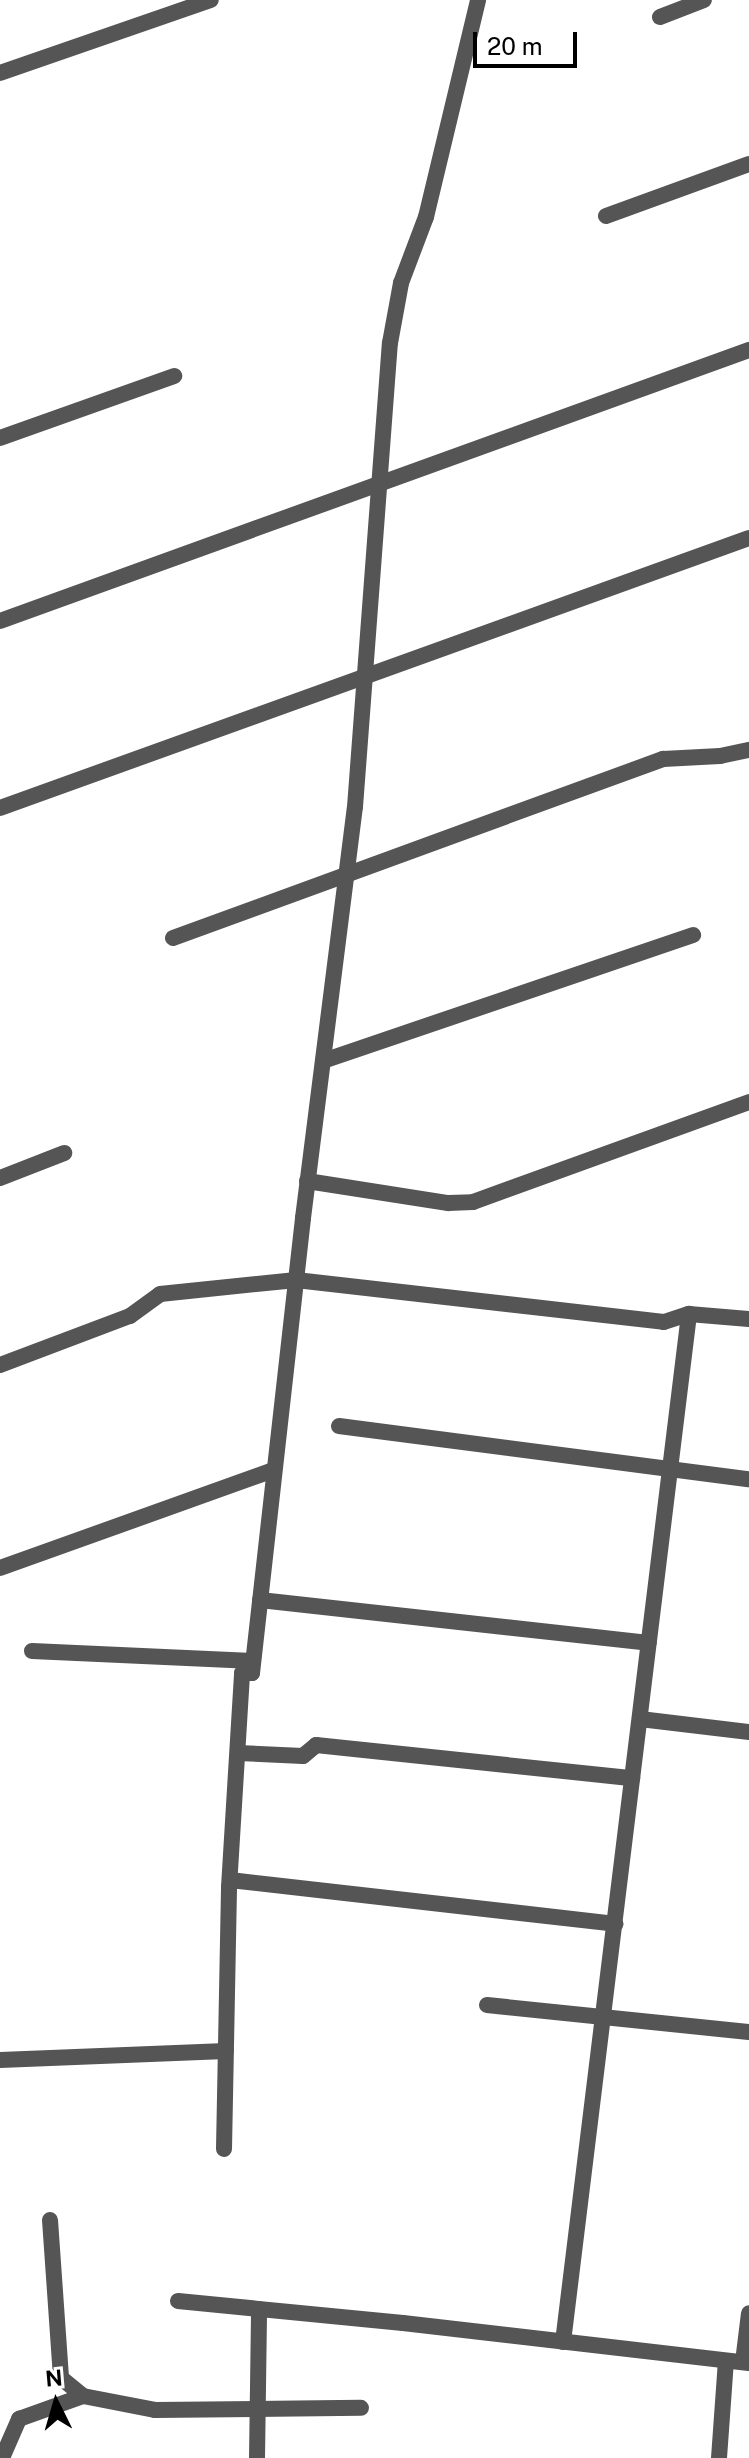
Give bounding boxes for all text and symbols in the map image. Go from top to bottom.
scale bar [477,16,581,66]
text: 20 m [487,32,543,60]
north arrow [16,2362,96,2442]
text: N [44,2364,64,2392]

